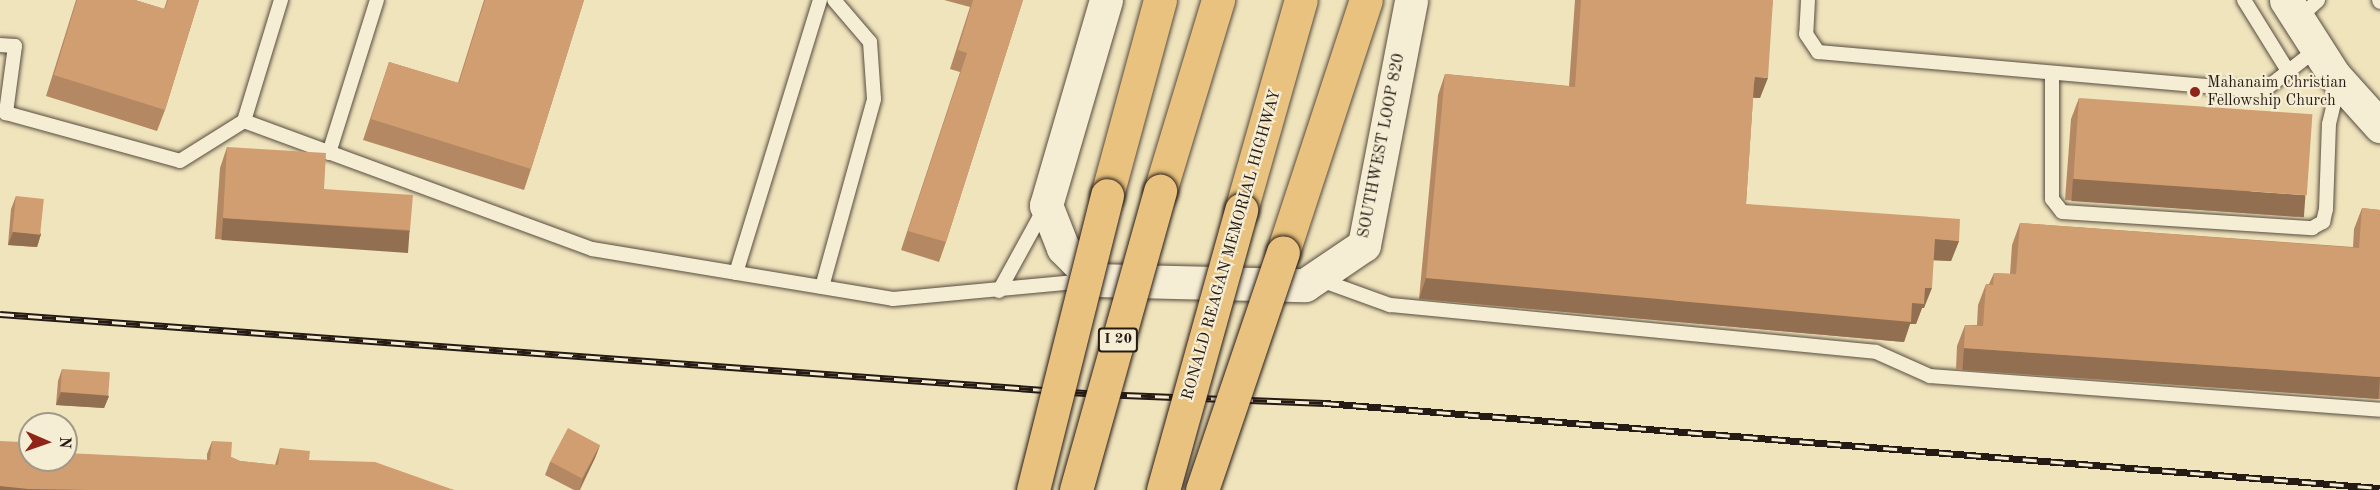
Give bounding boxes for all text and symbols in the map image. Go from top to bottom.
street label: SOUTHWEST LOOP 820 [1355,52,1409,240]
place label: Mahanaim Christian Fellowship Church [2207,73,2347,111]
marker: Mahanaim Christian Fellowship Church [2188,85,2202,99]
street label: RONALD REAGAN MEMORIAL HIGHWAY [1178,87,1286,403]
road number: I 20 [1097,328,1139,352]
north arrow [18,412,78,472]
text: N [56,436,72,449]

